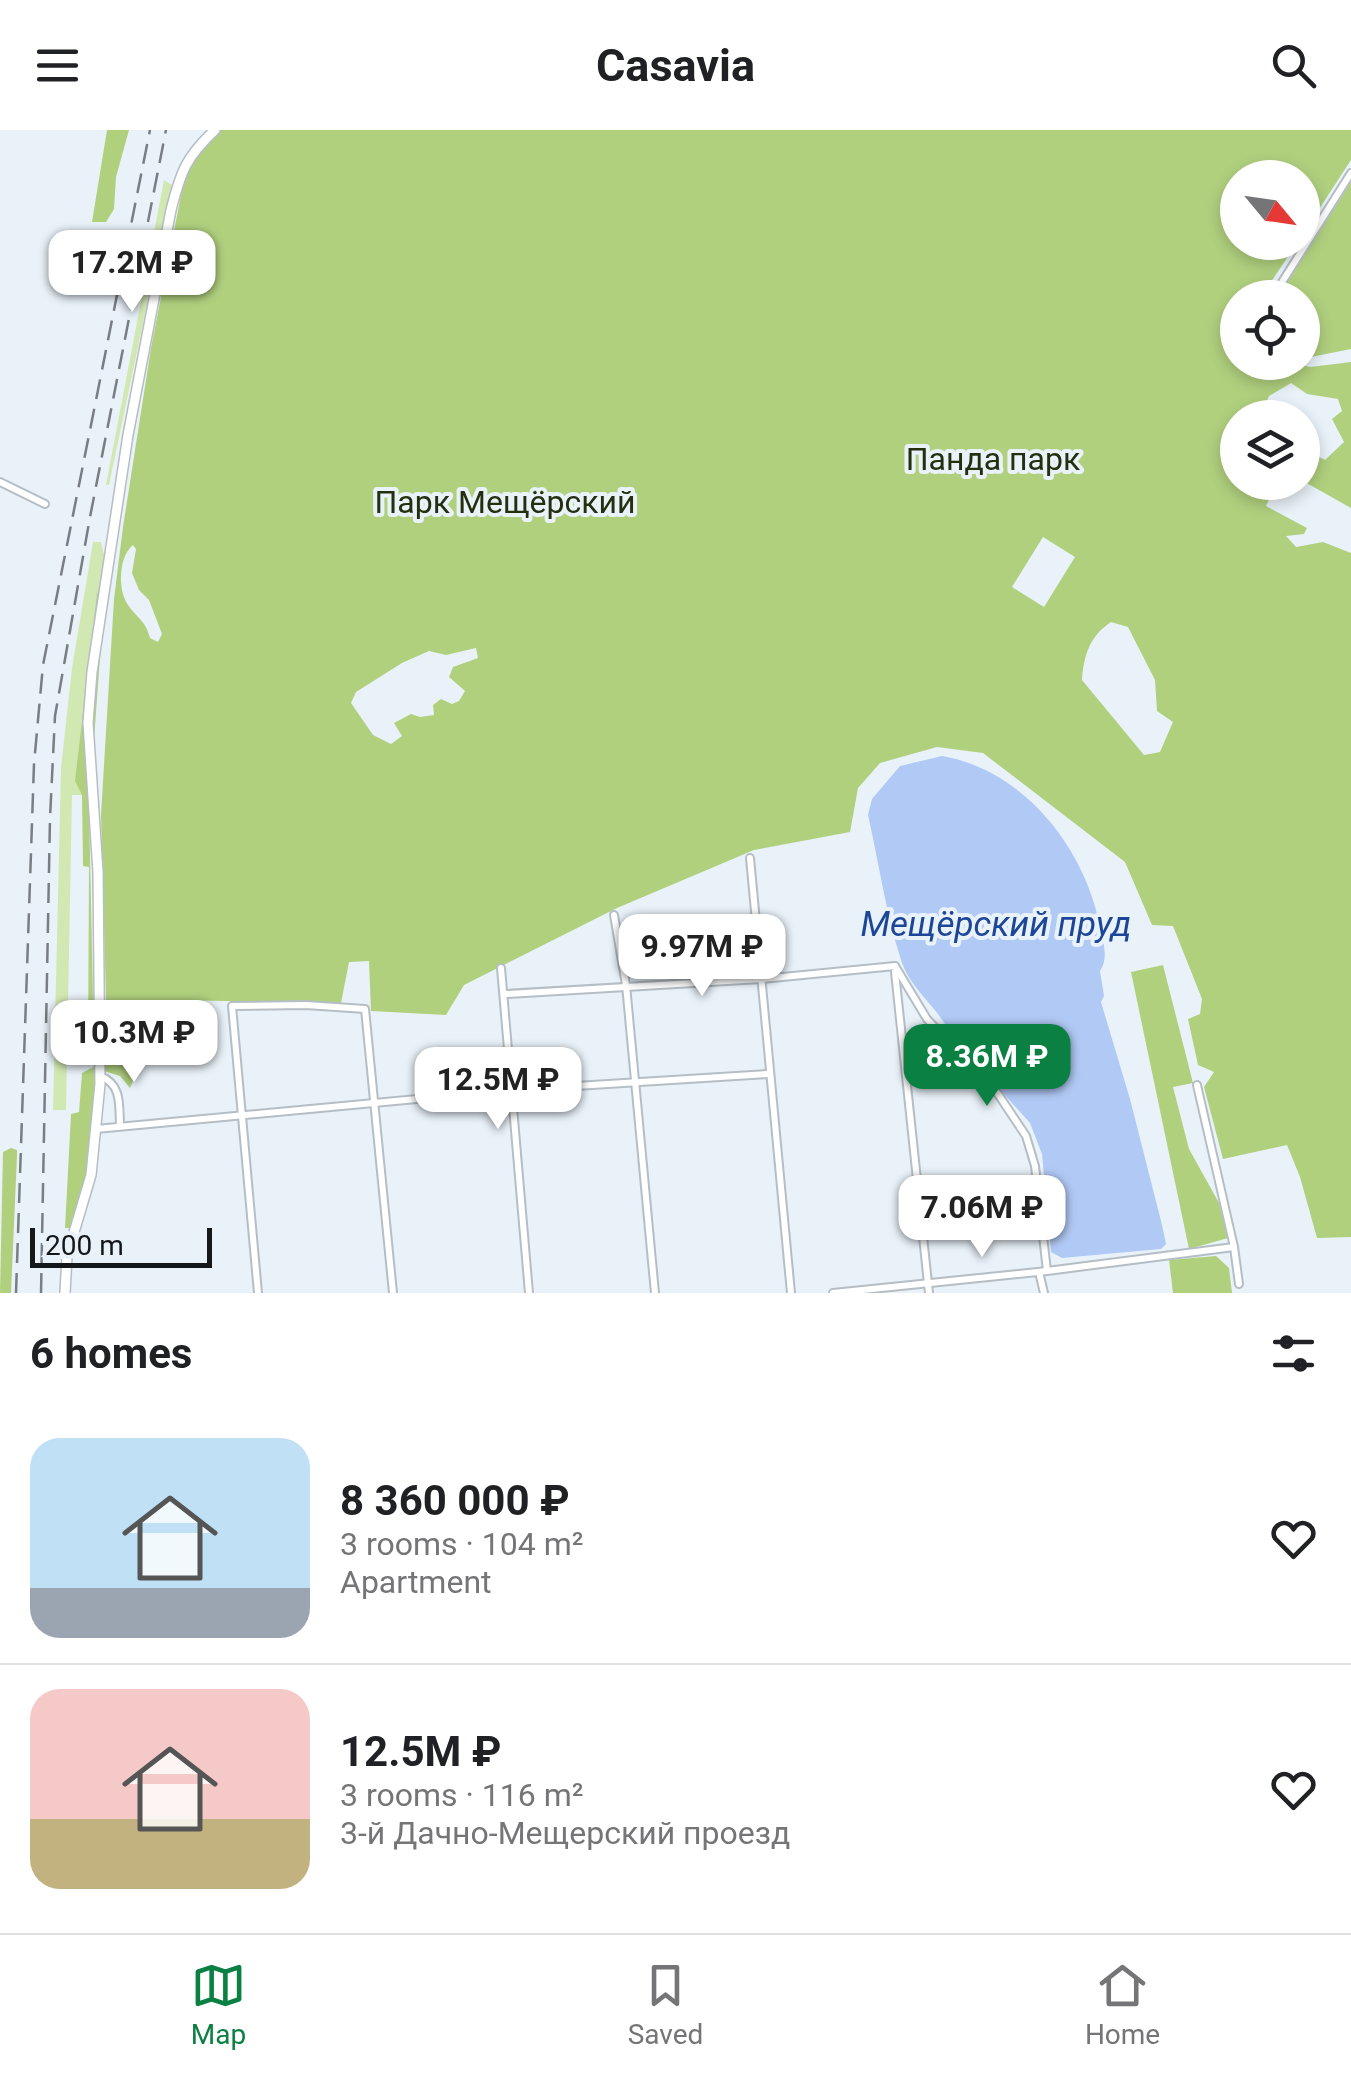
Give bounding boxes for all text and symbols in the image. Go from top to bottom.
icon: menu [30,38,85,93]
icon: search [1266,38,1321,93]
text: Casavia [596,39,755,92]
north arrow [1220,160,1320,260]
map controls [1220,160,1320,500]
pin: 17.2M ₽ [40,230,224,315]
text: 17.2M ₽ [71,243,193,281]
button: locate [1220,280,1320,380]
button: layers [1220,400,1320,500]
park label: Панда парк [906,440,1080,478]
park label: Парк Мещёрский [375,483,635,521]
water label: Мещёрский пруд [860,904,1132,945]
pin: 9.97M ₽ [610,914,794,999]
text: 9.97M ₽ [641,927,763,965]
pin: 10.3M ₽ [42,1000,226,1085]
text: 10.3M ₽ [73,1013,195,1051]
pin: 8.36M ₽ [895,1024,1079,1109]
text: 8.36M ₽ [926,1037,1048,1075]
pin: 12.5M ₽ [406,1047,590,1132]
text: 12.5M ₽ [437,1060,559,1098]
pin: 7.06M ₽ [890,1175,1074,1260]
text: 7.06M ₽ [921,1188,1043,1226]
scale bar [30,1223,212,1268]
text: 200 m [45,1229,124,1262]
icon: filters [1266,1326,1321,1381]
text: 6 homes [30,1329,192,1378]
text: 8 360 000 ₽ [340,1476,570,1525]
icon: home [110,1478,230,1598]
icon: heart [1266,1511,1321,1566]
text: 3 rooms · 104 m² [340,1525,583,1563]
text: Apartment [340,1563,492,1601]
text: 12.5M ₽ [340,1727,501,1776]
icon: home [110,1729,230,1849]
icon: heart [1266,1762,1321,1817]
text: 3 rooms · 116 m² [340,1776,583,1814]
text: 3-й Дачно-Мещерский проезд [340,1814,790,1852]
tab: Map [191,1958,246,2051]
tab: Saved [628,1958,703,2051]
tab: Home [1085,1958,1160,2051]

